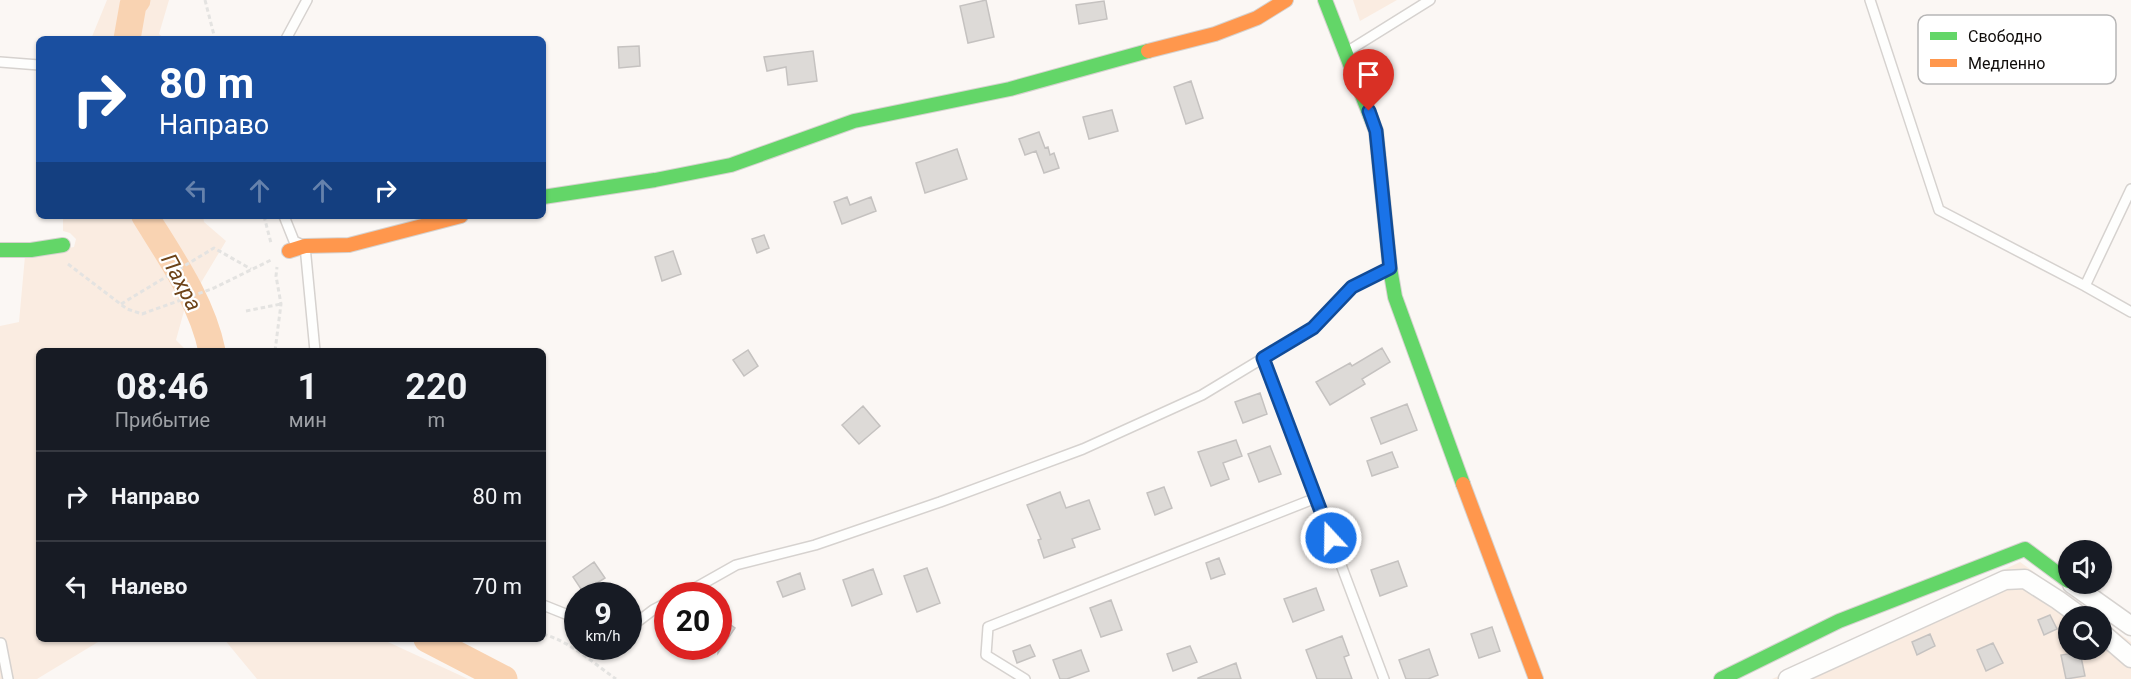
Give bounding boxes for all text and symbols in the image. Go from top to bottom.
legend [1918,15,2116,84]
text: Свободно [1968,27,2042,46]
pin [1343,49,1394,111]
text: Медленно [1968,54,2045,73]
icon: arrive [1352,58,1385,91]
text: 80 m [159,59,254,108]
icon: right [60,60,138,138]
text: Направо [159,109,269,141]
icon: left [180,174,213,207]
icon: ahead [243,174,276,207]
icon: ahead [306,174,339,207]
icon: right [369,174,402,207]
water label: Пахра [156,249,207,315]
text: 08:46 [116,366,209,408]
text: 1 [297,366,318,408]
text: 220 [405,366,467,408]
text: Прибытие [115,408,210,432]
text: мин [289,408,327,432]
text: m [428,408,445,432]
icon: right [60,480,93,513]
text: Направо [111,484,200,509]
text: 80 m [473,484,522,509]
position arrow [1299,506,1363,570]
map controls [2058,540,2112,660]
button: sound [2058,540,2112,594]
icon: left [60,570,93,603]
text: Налево [111,574,188,599]
text: 70 m [473,574,522,599]
speed limit sign: 20 [654,582,732,660]
text: 9 [594,596,612,631]
button: search [2058,606,2112,660]
text: km/h [585,627,621,645]

